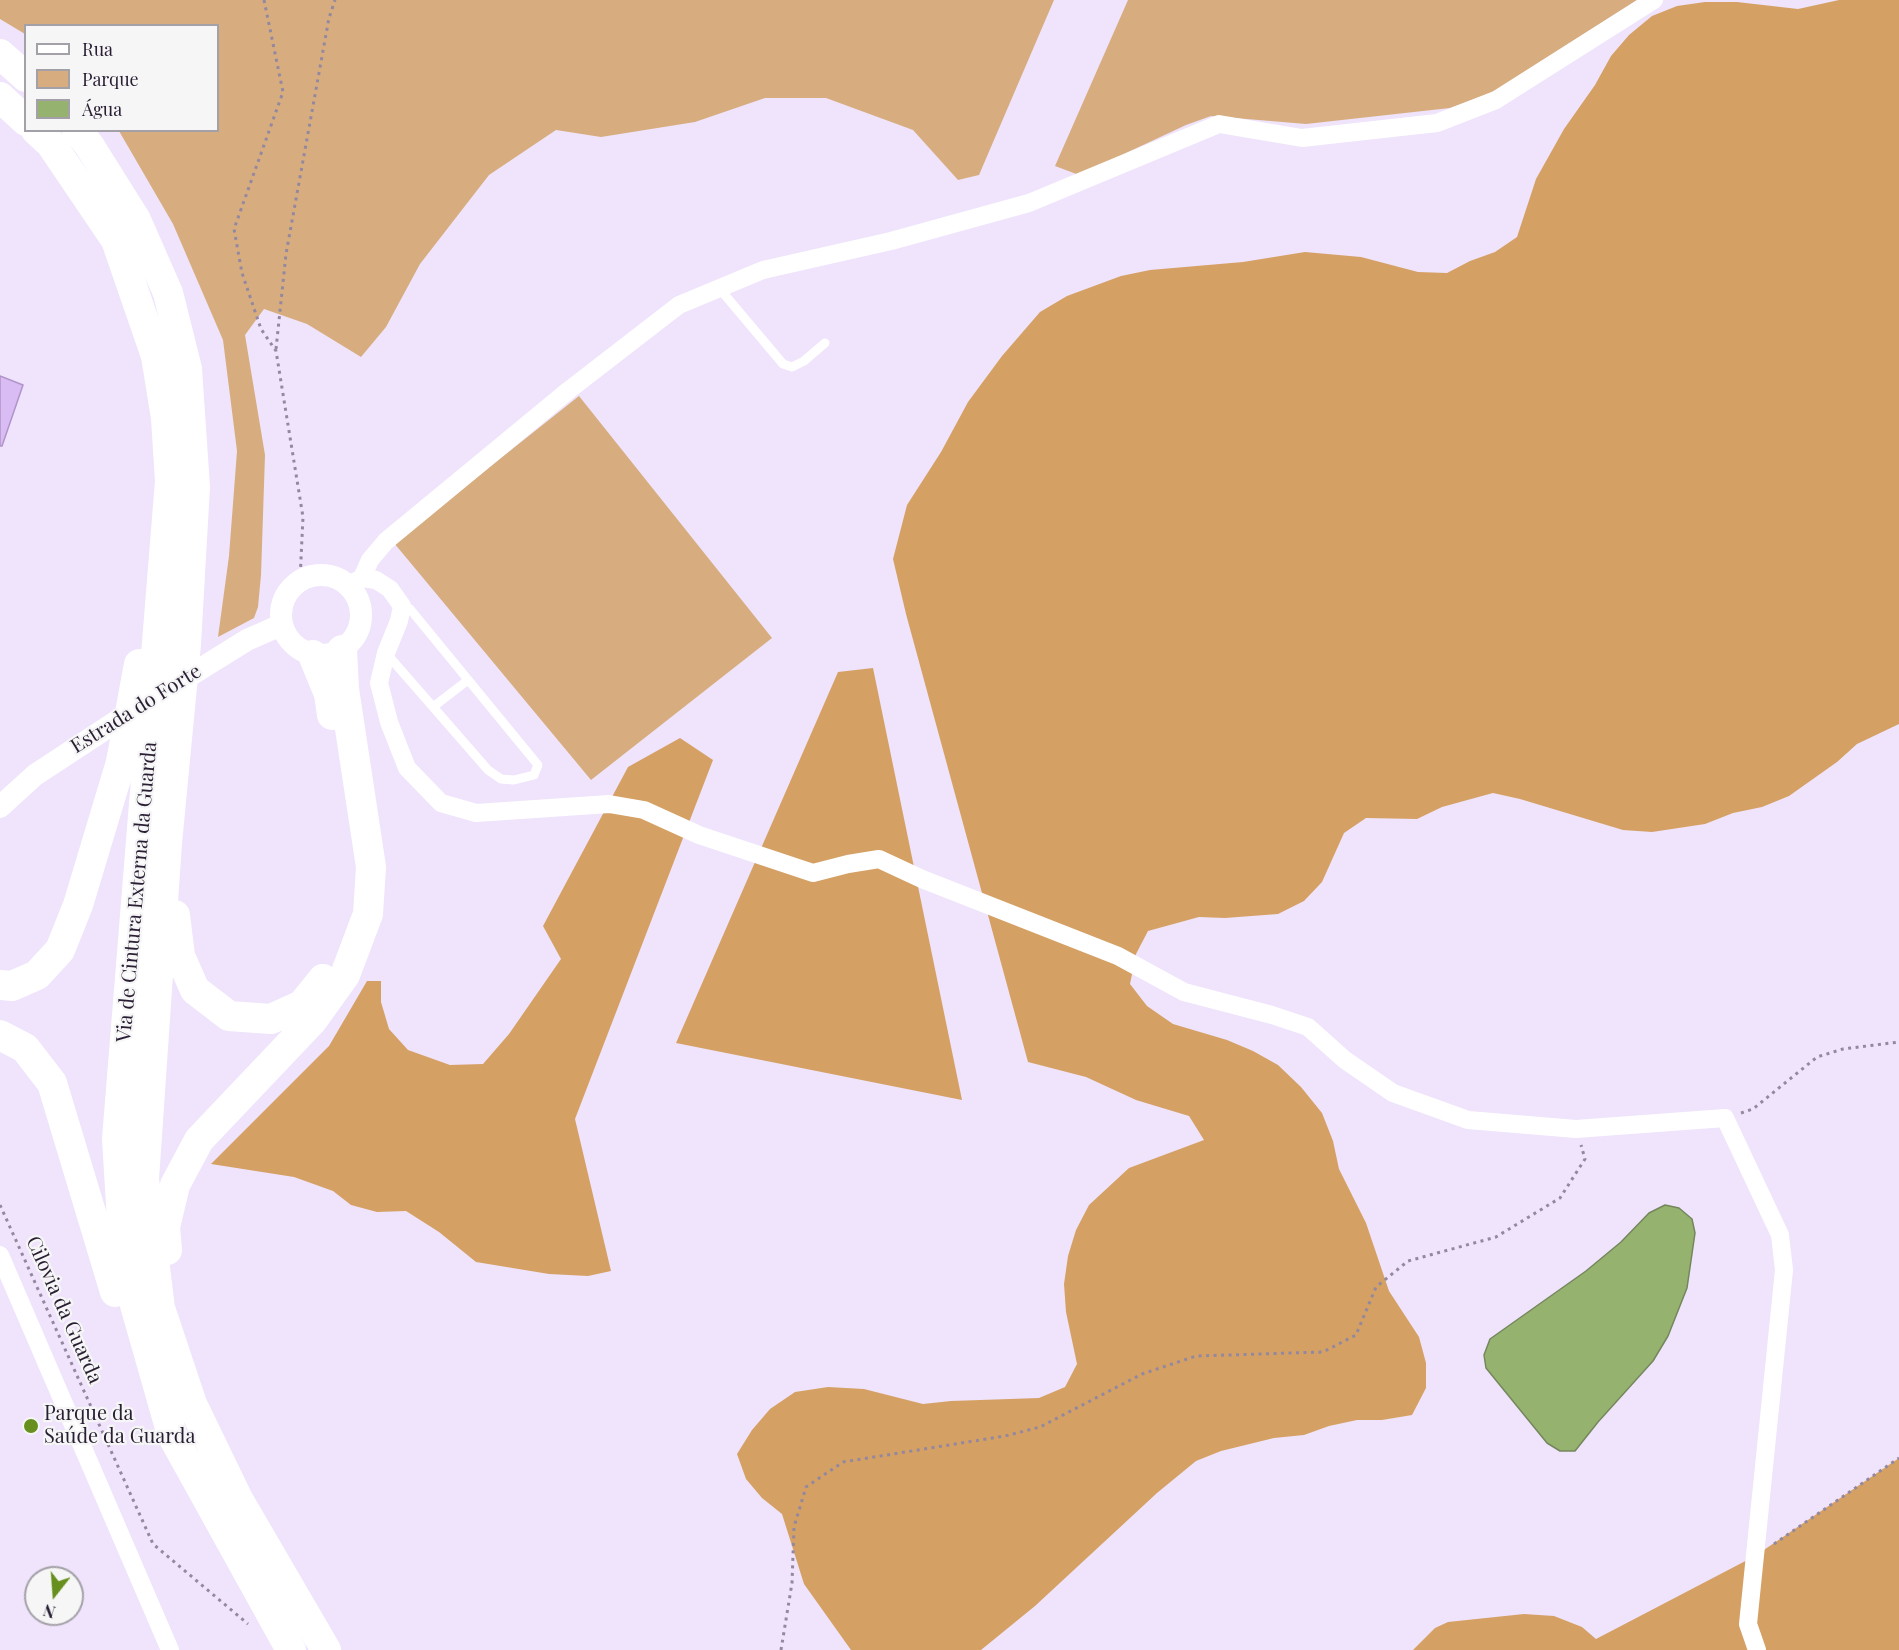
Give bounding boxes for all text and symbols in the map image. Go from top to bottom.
legend [24,24,219,132]
text: Rua [82,37,113,61]
text: Parque [82,67,139,91]
text: Água [82,97,122,121]
street label: Estrada do Forte [66,659,206,759]
street label: Via de Cintura Externa da Guarda [112,741,162,1043]
street label: Cilovia da Guarda [21,1233,107,1387]
place label: Parque da Saúde da Guarda [44,1402,195,1449]
marker: Parque da Saúde da Guarda [22,1417,40,1435]
north arrow [24,1566,84,1626]
text: N [41,1600,58,1624]

